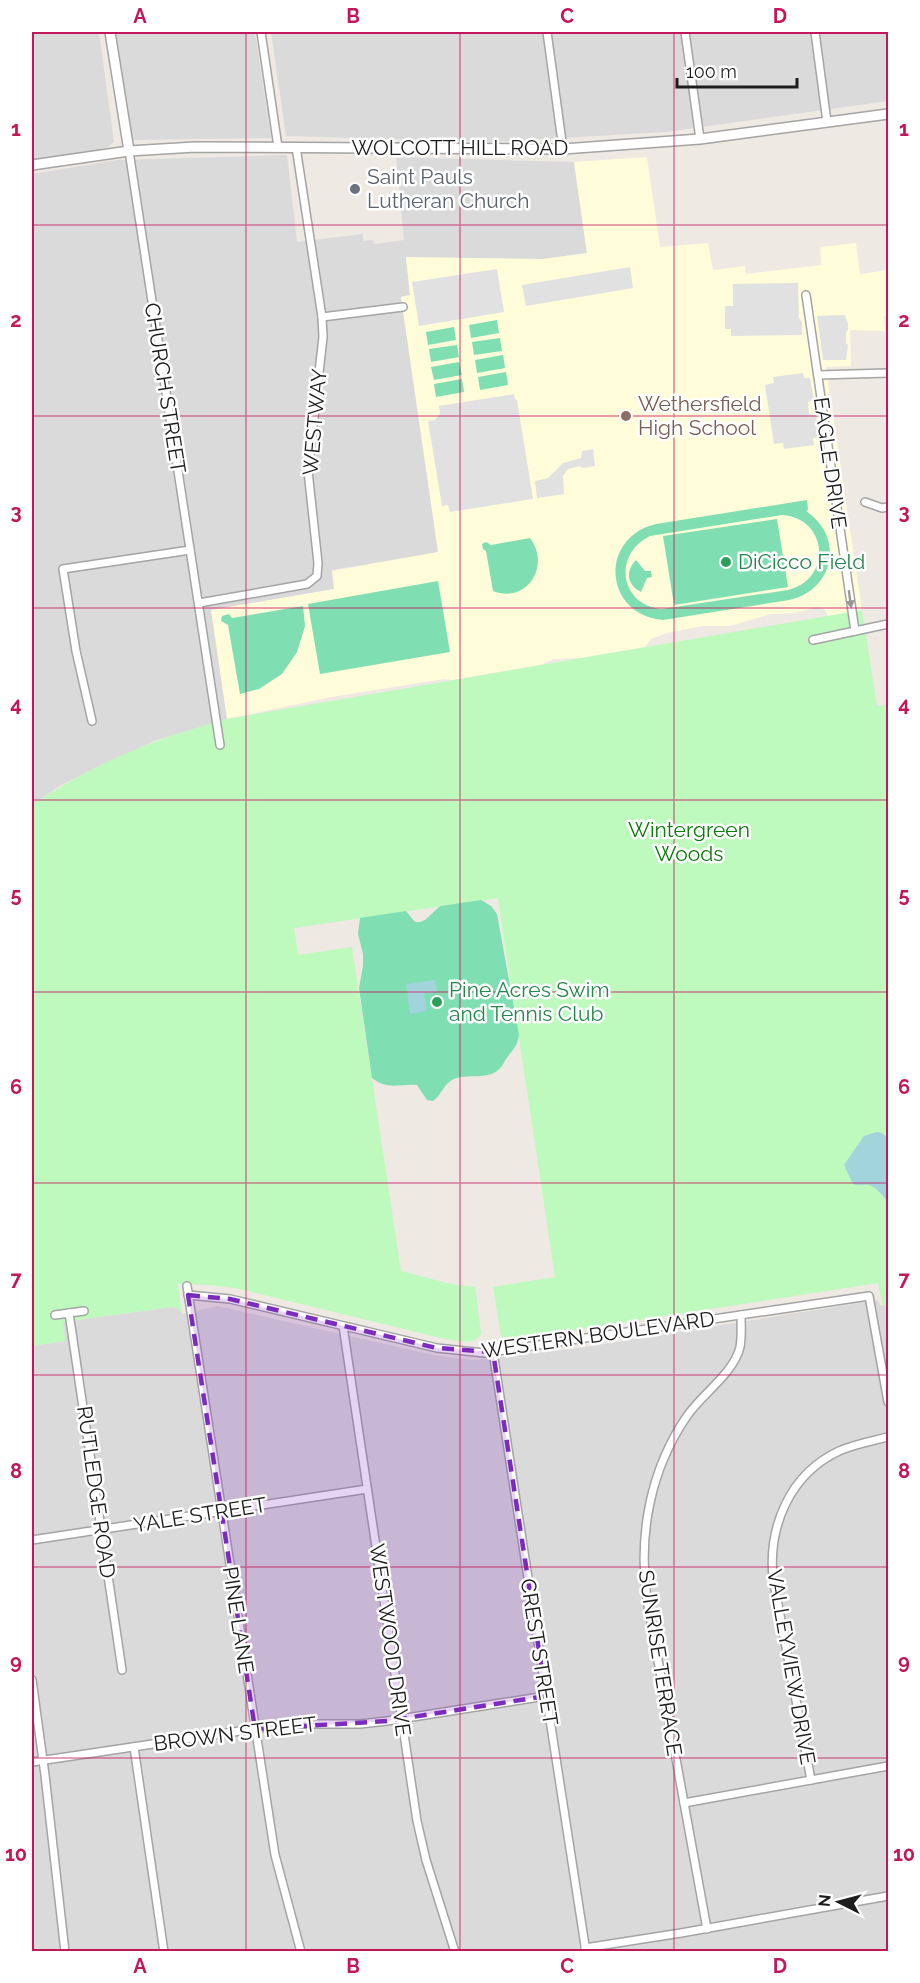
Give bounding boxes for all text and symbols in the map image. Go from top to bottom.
text: A [133,4,147,28]
text: B [346,4,360,28]
text: C [560,4,574,28]
text: D [773,4,787,28]
scale bar [677,51,797,89]
text: 100 m [686,61,737,82]
text: 1 [11,117,21,141]
text: 1 [899,117,909,141]
street label: WOLCOTT HILL ROAD [352,135,568,160]
place label: Saint Pauls Lutheran Church [367,164,530,213]
marker: Saint Pauls Lutheran Church [348,182,362,196]
street label: CHURCH STREET [140,301,191,475]
text: 2 [10,308,22,332]
text: 2 [898,308,910,332]
street label: WESTWAY [297,367,332,476]
place label: Wethersfield High School [638,391,762,440]
street label: EAGLE DRIVE [809,395,852,530]
marker: Wethersfield High School [619,409,633,423]
text: 3 [10,500,22,524]
text: 3 [898,500,910,524]
place label: DiCicco Field [738,549,865,574]
marker: DiCicco Field [719,555,733,569]
one-way arrow [845,590,855,609]
text: 4 [10,692,22,716]
text: 4 [898,692,910,716]
park label: Wintergreen Woods [628,817,750,866]
text: 5 [10,883,22,907]
text: 5 [898,883,910,907]
place label: Pine Acres Swim and Tennis Club [449,977,610,1026]
marker: Pine Acres Swim and Tennis Club [430,995,444,1009]
text: 6 [10,1075,22,1099]
text: 6 [898,1075,910,1099]
text: 7 [10,1267,22,1291]
text: 7 [898,1267,910,1291]
street label: WESTERN BOULEVARD [480,1306,716,1363]
street label: RUTLEDGE ROAD [72,1404,121,1580]
text: 8 [10,1459,22,1483]
text: 8 [898,1459,910,1483]
street label: YALE STREET [132,1492,268,1537]
street label: WESTWOOD DRIVE [365,1542,416,1738]
street label: PINE LANE [218,1565,259,1675]
street label: VALLEYVIEW DRIVE [762,1567,821,1767]
street label: SUNRISE TERRACE [633,1568,688,1758]
street label: CREST STREET [516,1577,563,1727]
text: 9 [10,1650,22,1674]
text: 9 [898,1650,910,1674]
street label: BROWN STREET [152,1711,318,1756]
text: 10 [5,1842,27,1866]
text: 10 [893,1842,915,1866]
north arrow [809,1872,869,1932]
text: N [814,1893,835,1908]
text: A [133,1954,147,1978]
text: B [346,1954,360,1978]
text: C [560,1954,574,1978]
text: D [773,1954,787,1978]

